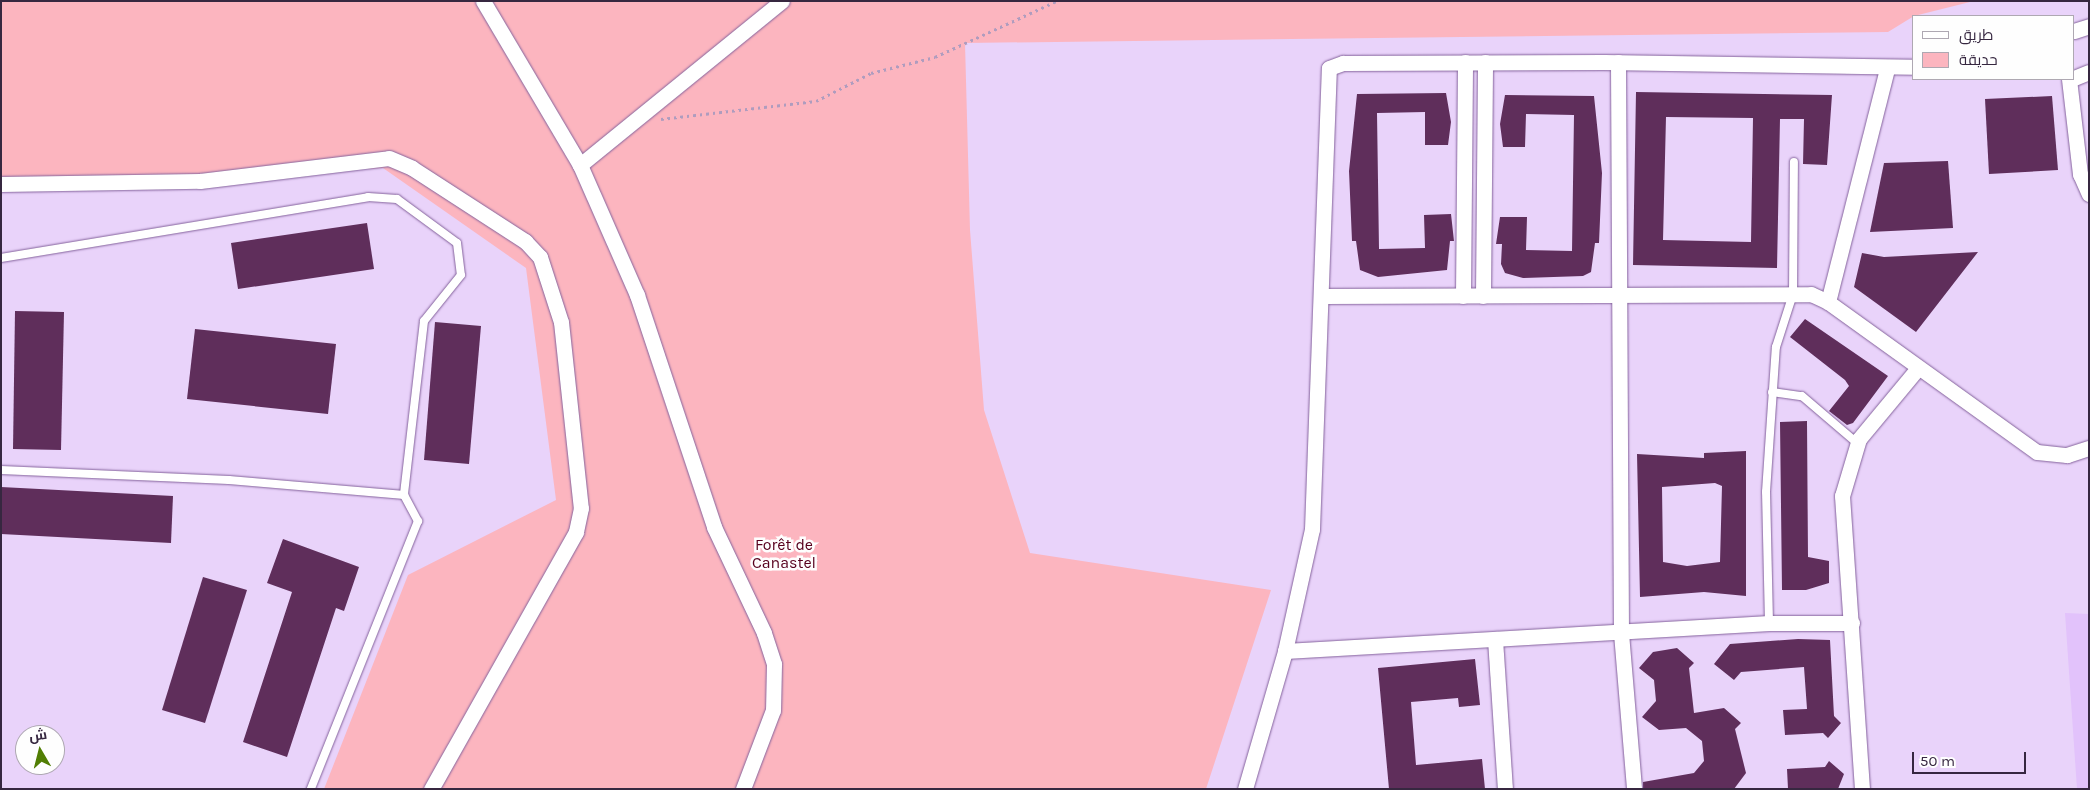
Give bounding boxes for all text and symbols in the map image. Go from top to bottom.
legend [1912,15,2075,80]
text: طريق [1959,26,1993,44]
text: حديقة [1959,51,1998,69]
park label: Forêt de Canastel [752,535,816,573]
north arrow [15,725,65,775]
text: ش [28,726,48,745]
scale bar [1915,742,2029,774]
text: 50 m [1920,752,1955,770]

